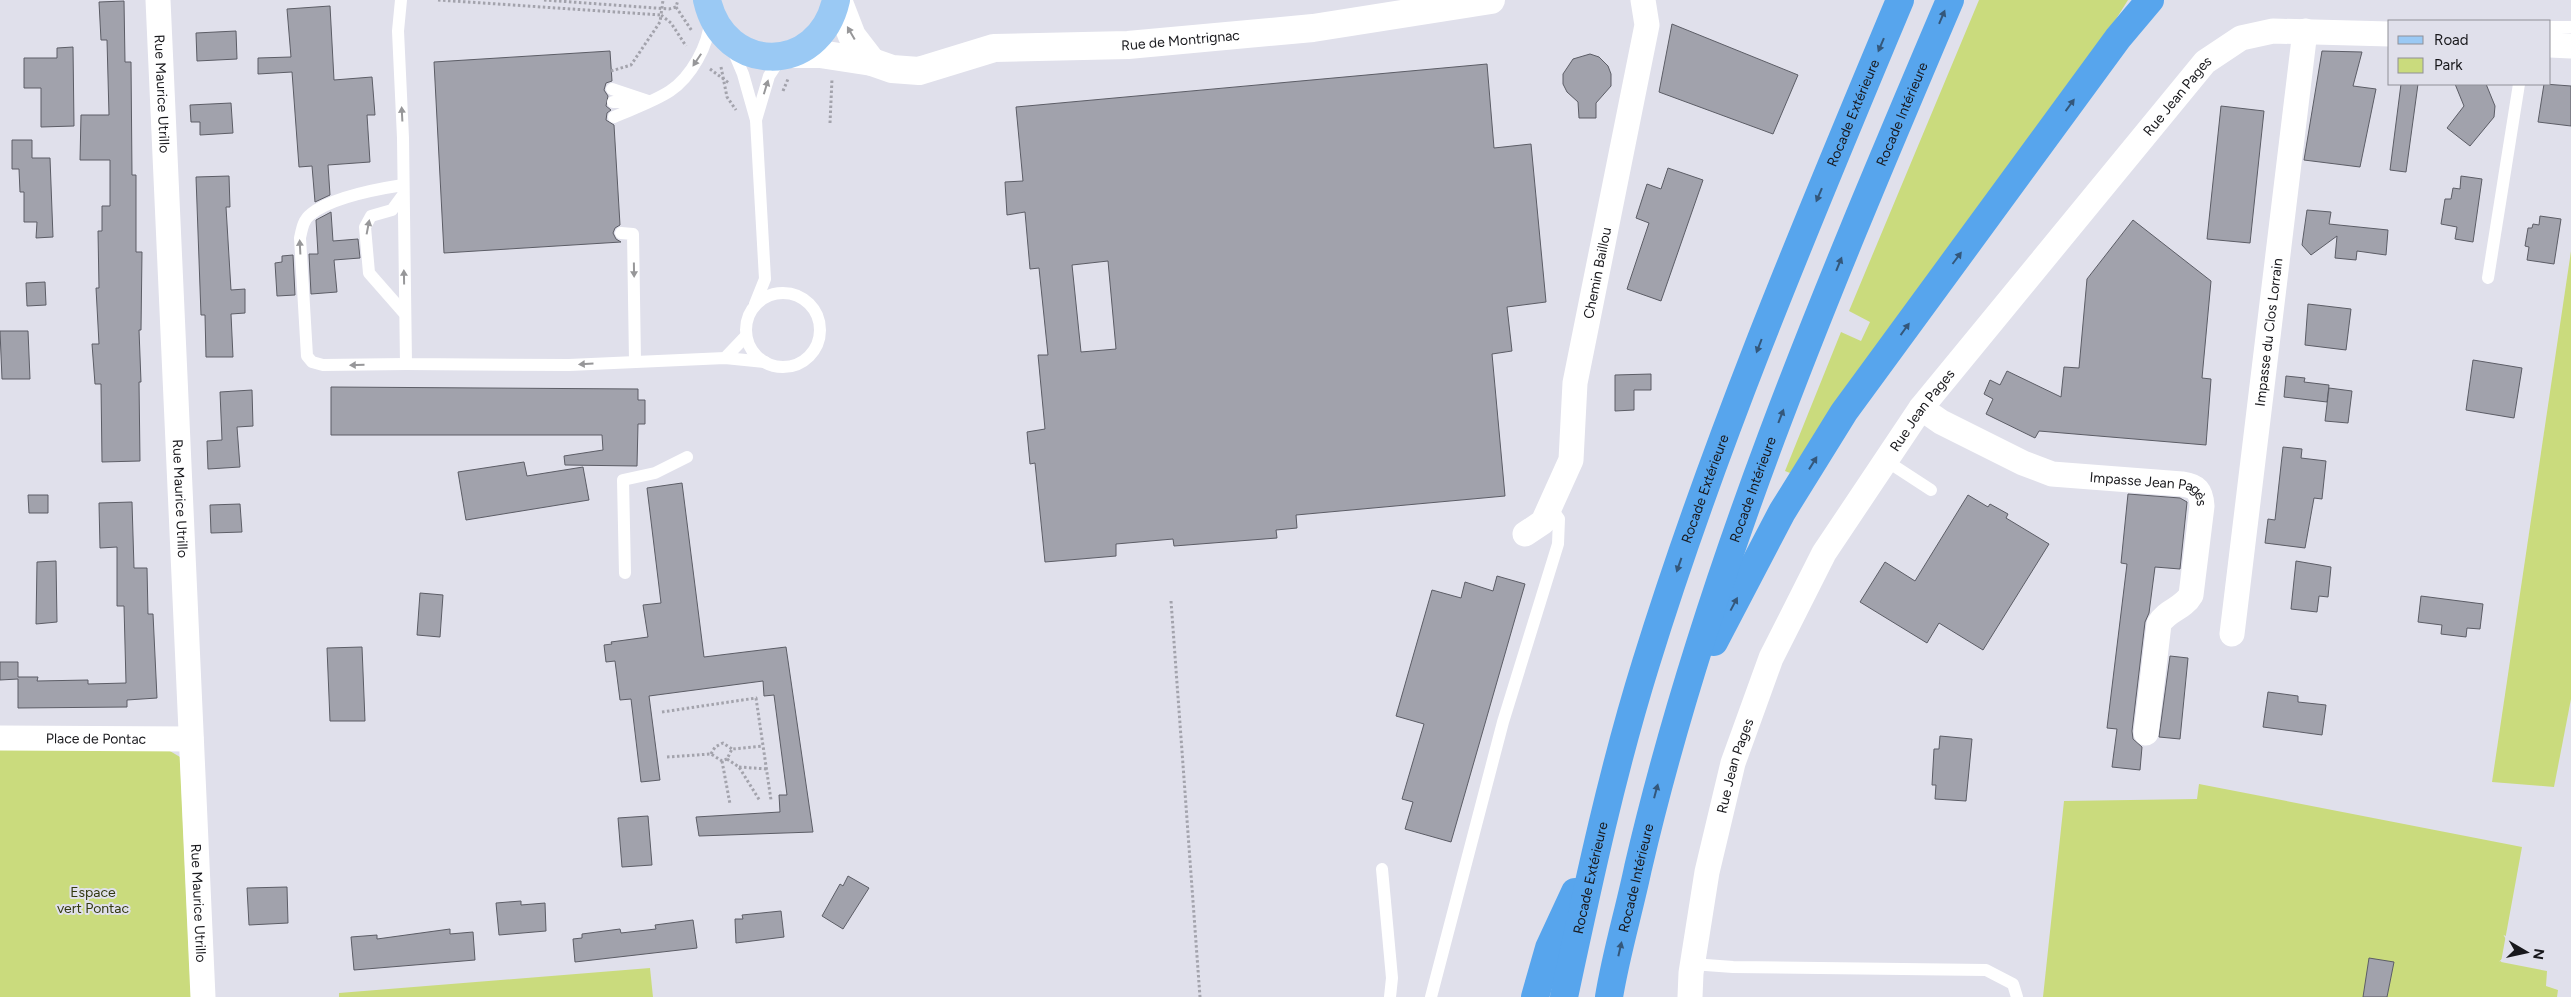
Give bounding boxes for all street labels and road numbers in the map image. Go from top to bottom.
street label: Rue de Montrignac [1121,26,1241,54]
street label: Rue Maurice Utrillo [151,34,173,154]
street label: Rue Jean Pages [2139,52,2214,139]
street label: Rocade Extérieure [1823,56,1883,169]
street label: Rocade Intérieure [1872,59,1931,169]
street label: Chemin Baillou [1580,226,1615,320]
street label: Impasse du Clos Lorrain [2251,257,2286,407]
street label: Rue Jean Pages [1886,365,1958,455]
street label: Rocade Extérieure [1677,432,1732,546]
street label: Rocade Intérieure [1726,434,1780,545]
street label: Rue Maurice Utrillo [169,439,192,558]
street label: Impasse Jean Pagès [2089,468,2211,507]
street label: Rue Jean Pages [1713,716,1757,815]
street label: Place de Pontac [46,730,147,747]
street label: Rocade Extérieure [1569,820,1611,936]
street label: Rocade Intérieure [1615,821,1657,934]
street label: Rue Maurice Utrillo [188,843,210,963]

